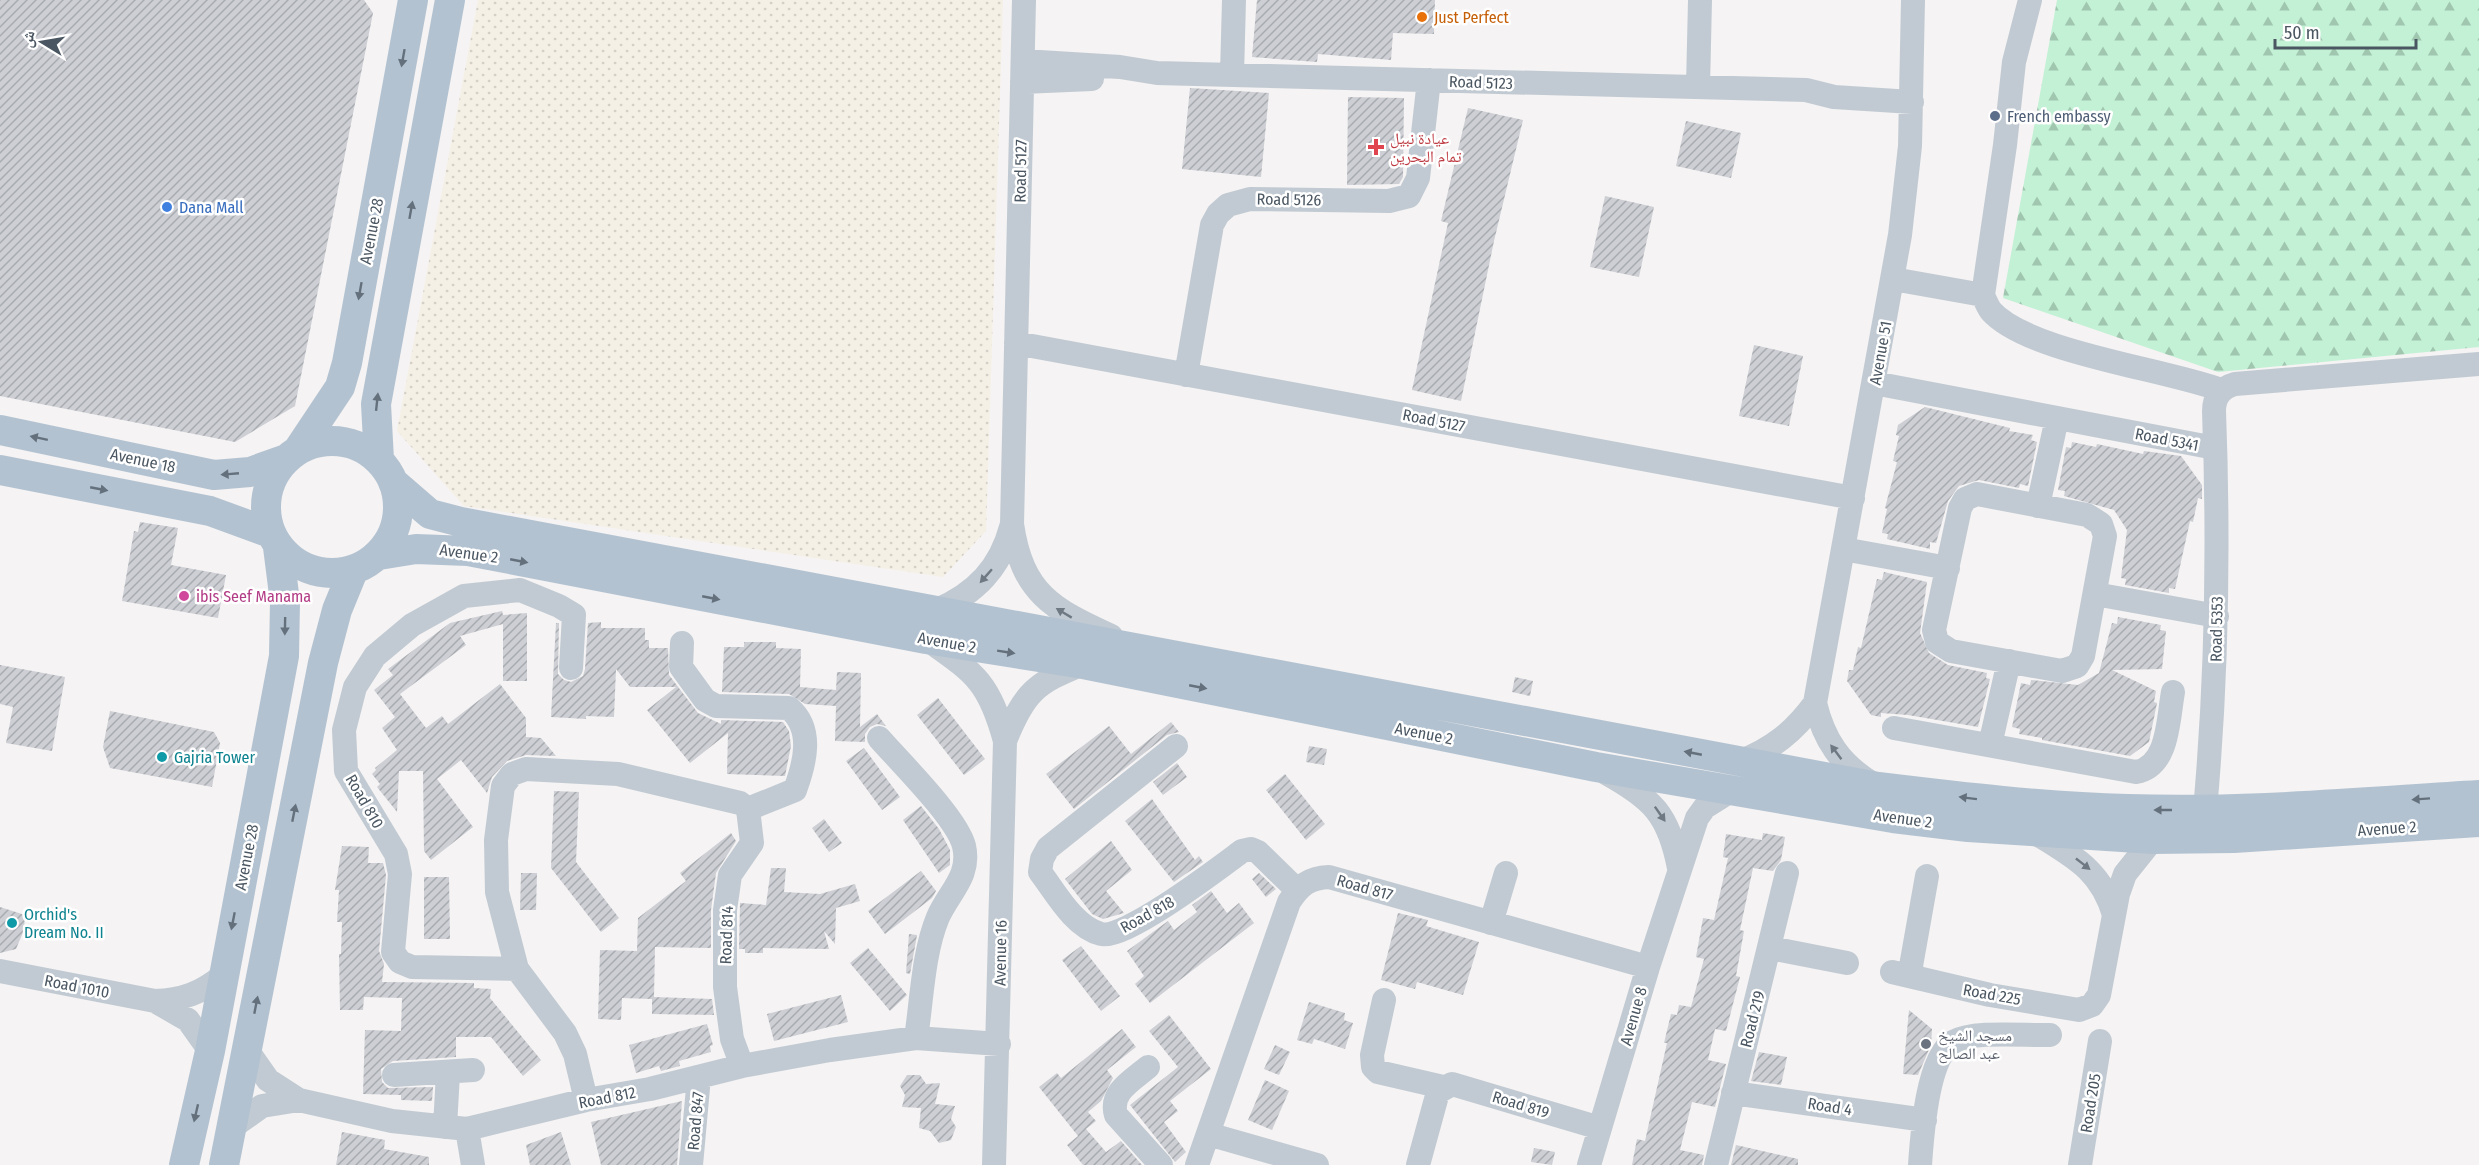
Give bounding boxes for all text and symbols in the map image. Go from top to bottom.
place label: Just Perfect [1434,8,1509,27]
marker: Just Perfect [1415,10,1429,24]
north arrow [12,12,72,72]
scale bar [2275,12,2416,50]
text: 50 m [2284,22,2320,44]
text: ش [17,29,39,49]
one-way arrow [398,48,407,67]
street label: Road 5123 [1449,72,1513,93]
place label: French embassy [2007,107,2112,126]
marker: French embassy [1988,109,2002,123]
place label: عيادة نبيل تمام البحرين [1390,129,1462,167]
marker: عيادة نبيل تمام البحرين [1367,138,1385,156]
street label: Road 5127 [1010,139,1031,203]
street label: Road 5126 [1256,189,1322,210]
street label: Avenue 28 [356,196,387,266]
place label: Dana Mall [179,198,244,217]
marker: Dana Mall [160,200,174,214]
one-way arrow [407,200,416,219]
one-way arrow [355,281,364,300]
street label: Avenue 51 [1866,320,1895,387]
one-way arrow [372,392,382,411]
street label: Road 5127 [1401,405,1467,436]
street label: Road 5341 [2133,424,2200,455]
one-way arrow [29,433,48,443]
street label: Avenue 18 [109,444,177,477]
one-way arrow [220,469,239,479]
one-way arrow [89,485,108,494]
street label: Avenue 2 [438,540,499,567]
one-way arrow [510,557,529,566]
one-way arrow [980,568,993,584]
place label: ibis Seef Manama [196,587,311,606]
marker: ibis Seef Manama [177,589,191,603]
one-way arrow [702,594,721,603]
street label: Road 5353 [2206,596,2227,662]
one-way arrow [1056,608,1072,619]
one-way arrow [280,617,290,636]
street label: Avenue 2 [916,628,978,657]
one-way arrow [997,648,1016,657]
one-way arrow [1188,683,1207,692]
street label: Avenue 2 [1393,719,1455,748]
one-way arrow [1830,745,1842,761]
place label: Gajria Tower [174,748,255,767]
one-way arrow [1683,748,1702,757]
marker: Gajria Tower [155,750,169,764]
street label: Road 810 [342,771,388,832]
one-way arrow [1959,793,1978,803]
one-way arrow [2411,794,2430,803]
one-way arrow [290,804,299,823]
one-way arrow [1654,805,1666,821]
street label: Avenue 2 [1872,805,1933,832]
one-way arrow [2153,805,2172,815]
street label: Avenue 2 [2357,817,2417,840]
street label: Avenue 28 [231,822,262,892]
one-way arrow [2075,857,2090,869]
street label: Road 817 [1335,870,1395,905]
street label: Road 818 [1117,892,1178,937]
place label: Orchid's Dream No. II [24,905,104,942]
street label: Road 814 [716,905,737,965]
one-way arrow [228,912,237,931]
marker: Orchid's Dream No. II [5,916,19,930]
street label: Avenue 16 [990,920,1011,986]
street label: Road 1010 [43,971,111,1002]
street label: Road 225 [1962,980,2022,1009]
street label: Avenue 8 [1616,985,1651,1048]
street label: Road 219 [1736,989,1769,1049]
one-way arrow [252,995,261,1014]
place label: مسجد الشيخ عبد الصالح [1938,1026,2012,1064]
marker: مسجد الشيخ عبد الصالح [1919,1037,1933,1051]
street label: Road 205 [2076,1072,2105,1134]
street label: Road 812 [577,1083,637,1112]
street label: Road 819 [1490,1087,1552,1122]
street label: Road 847 [683,1090,708,1151]
street label: Road 4 [1806,1094,1854,1119]
one-way arrow [190,1103,200,1122]

